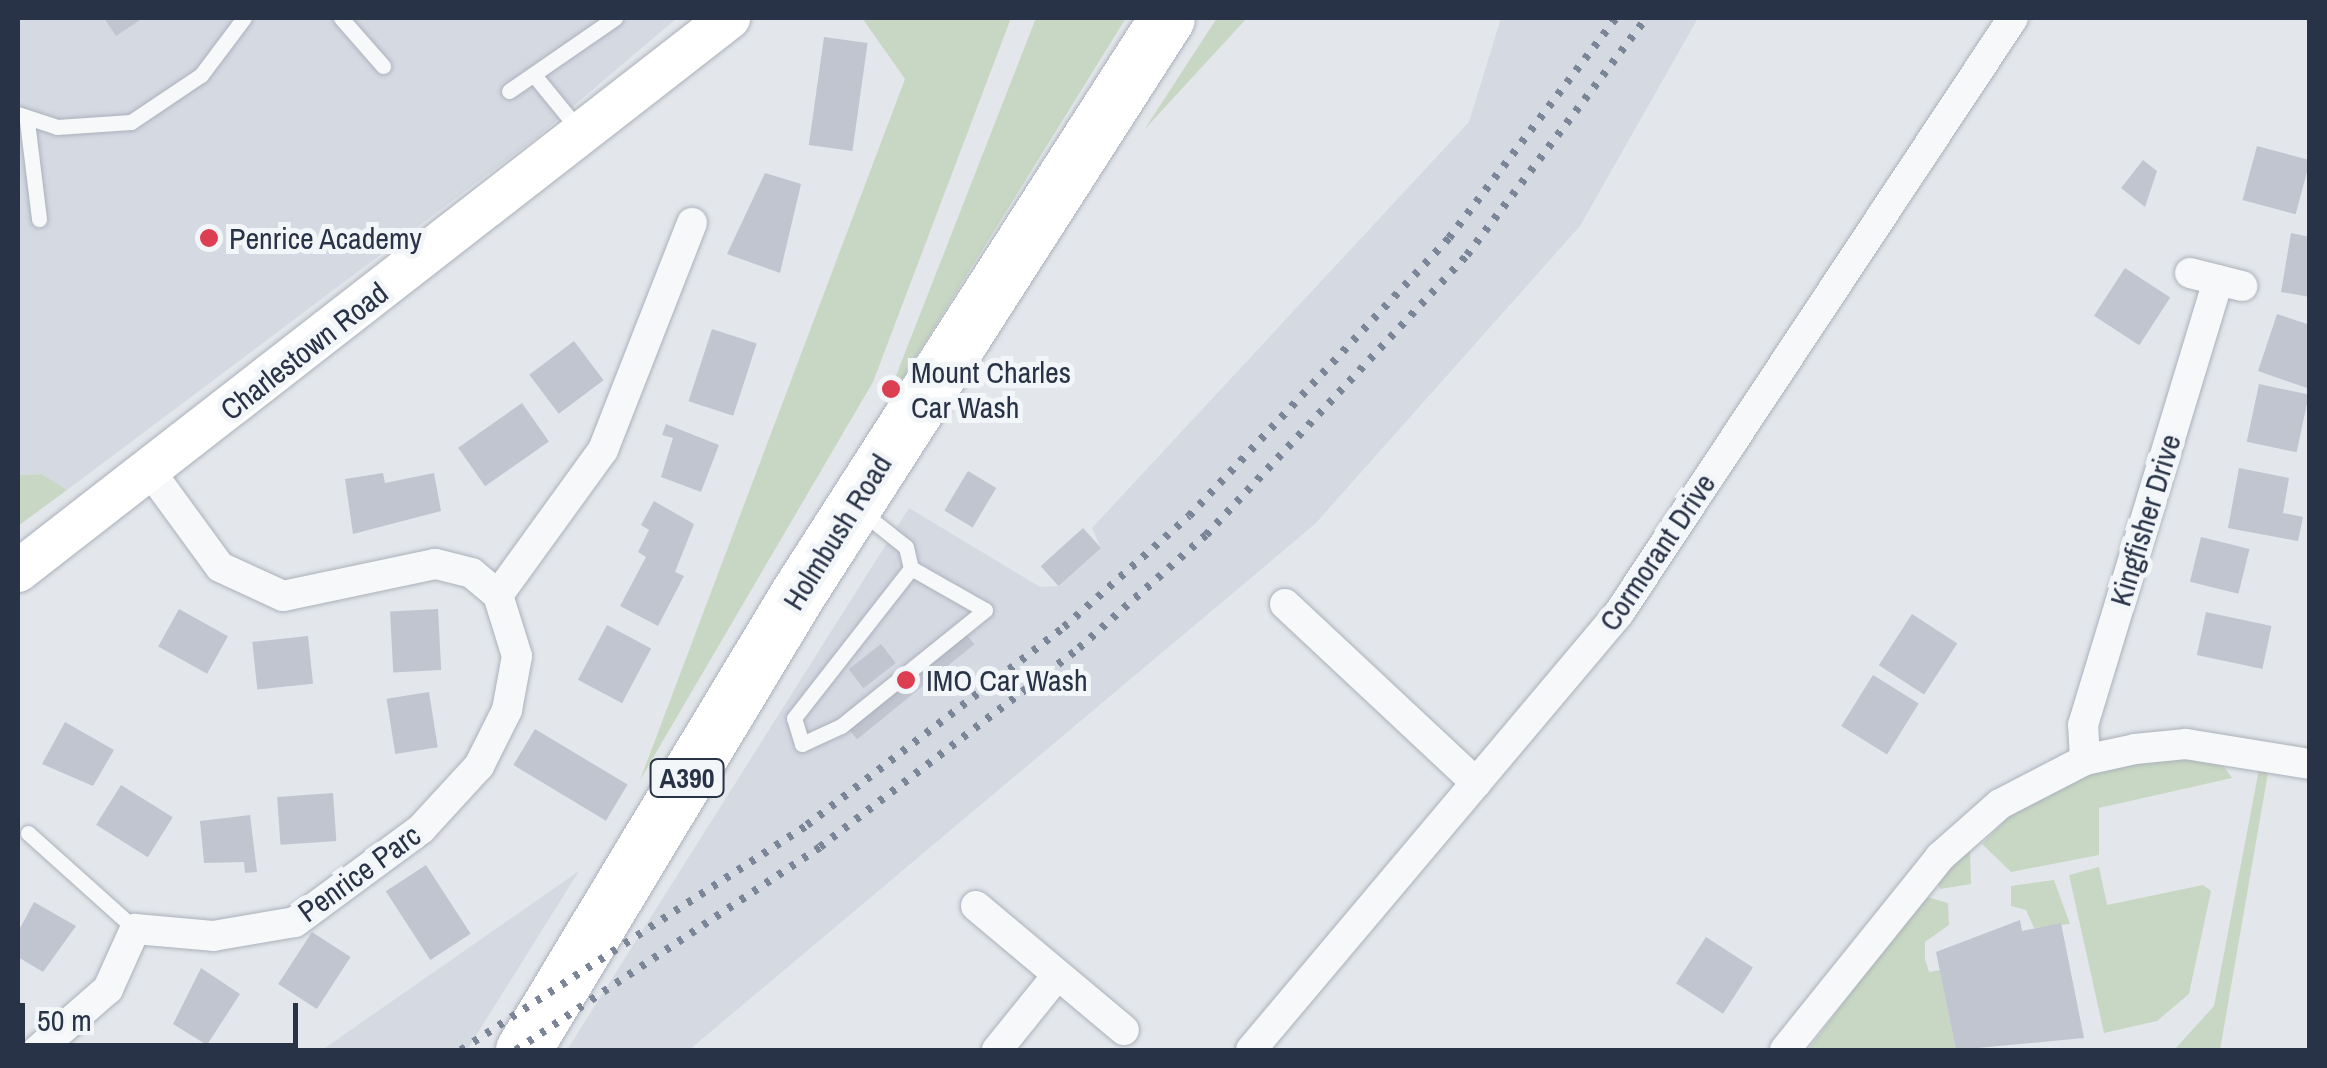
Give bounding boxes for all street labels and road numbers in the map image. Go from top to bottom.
street label: Charlestown Road [213,275,395,427]
street label: Kingfisher Drive [2102,430,2188,610]
street label: Holmbush Road [775,448,899,616]
street label: Cormorant Drive [1591,467,1723,637]
road number: A390 [650,755,724,801]
street label: Penrice Parc [291,817,427,929]

